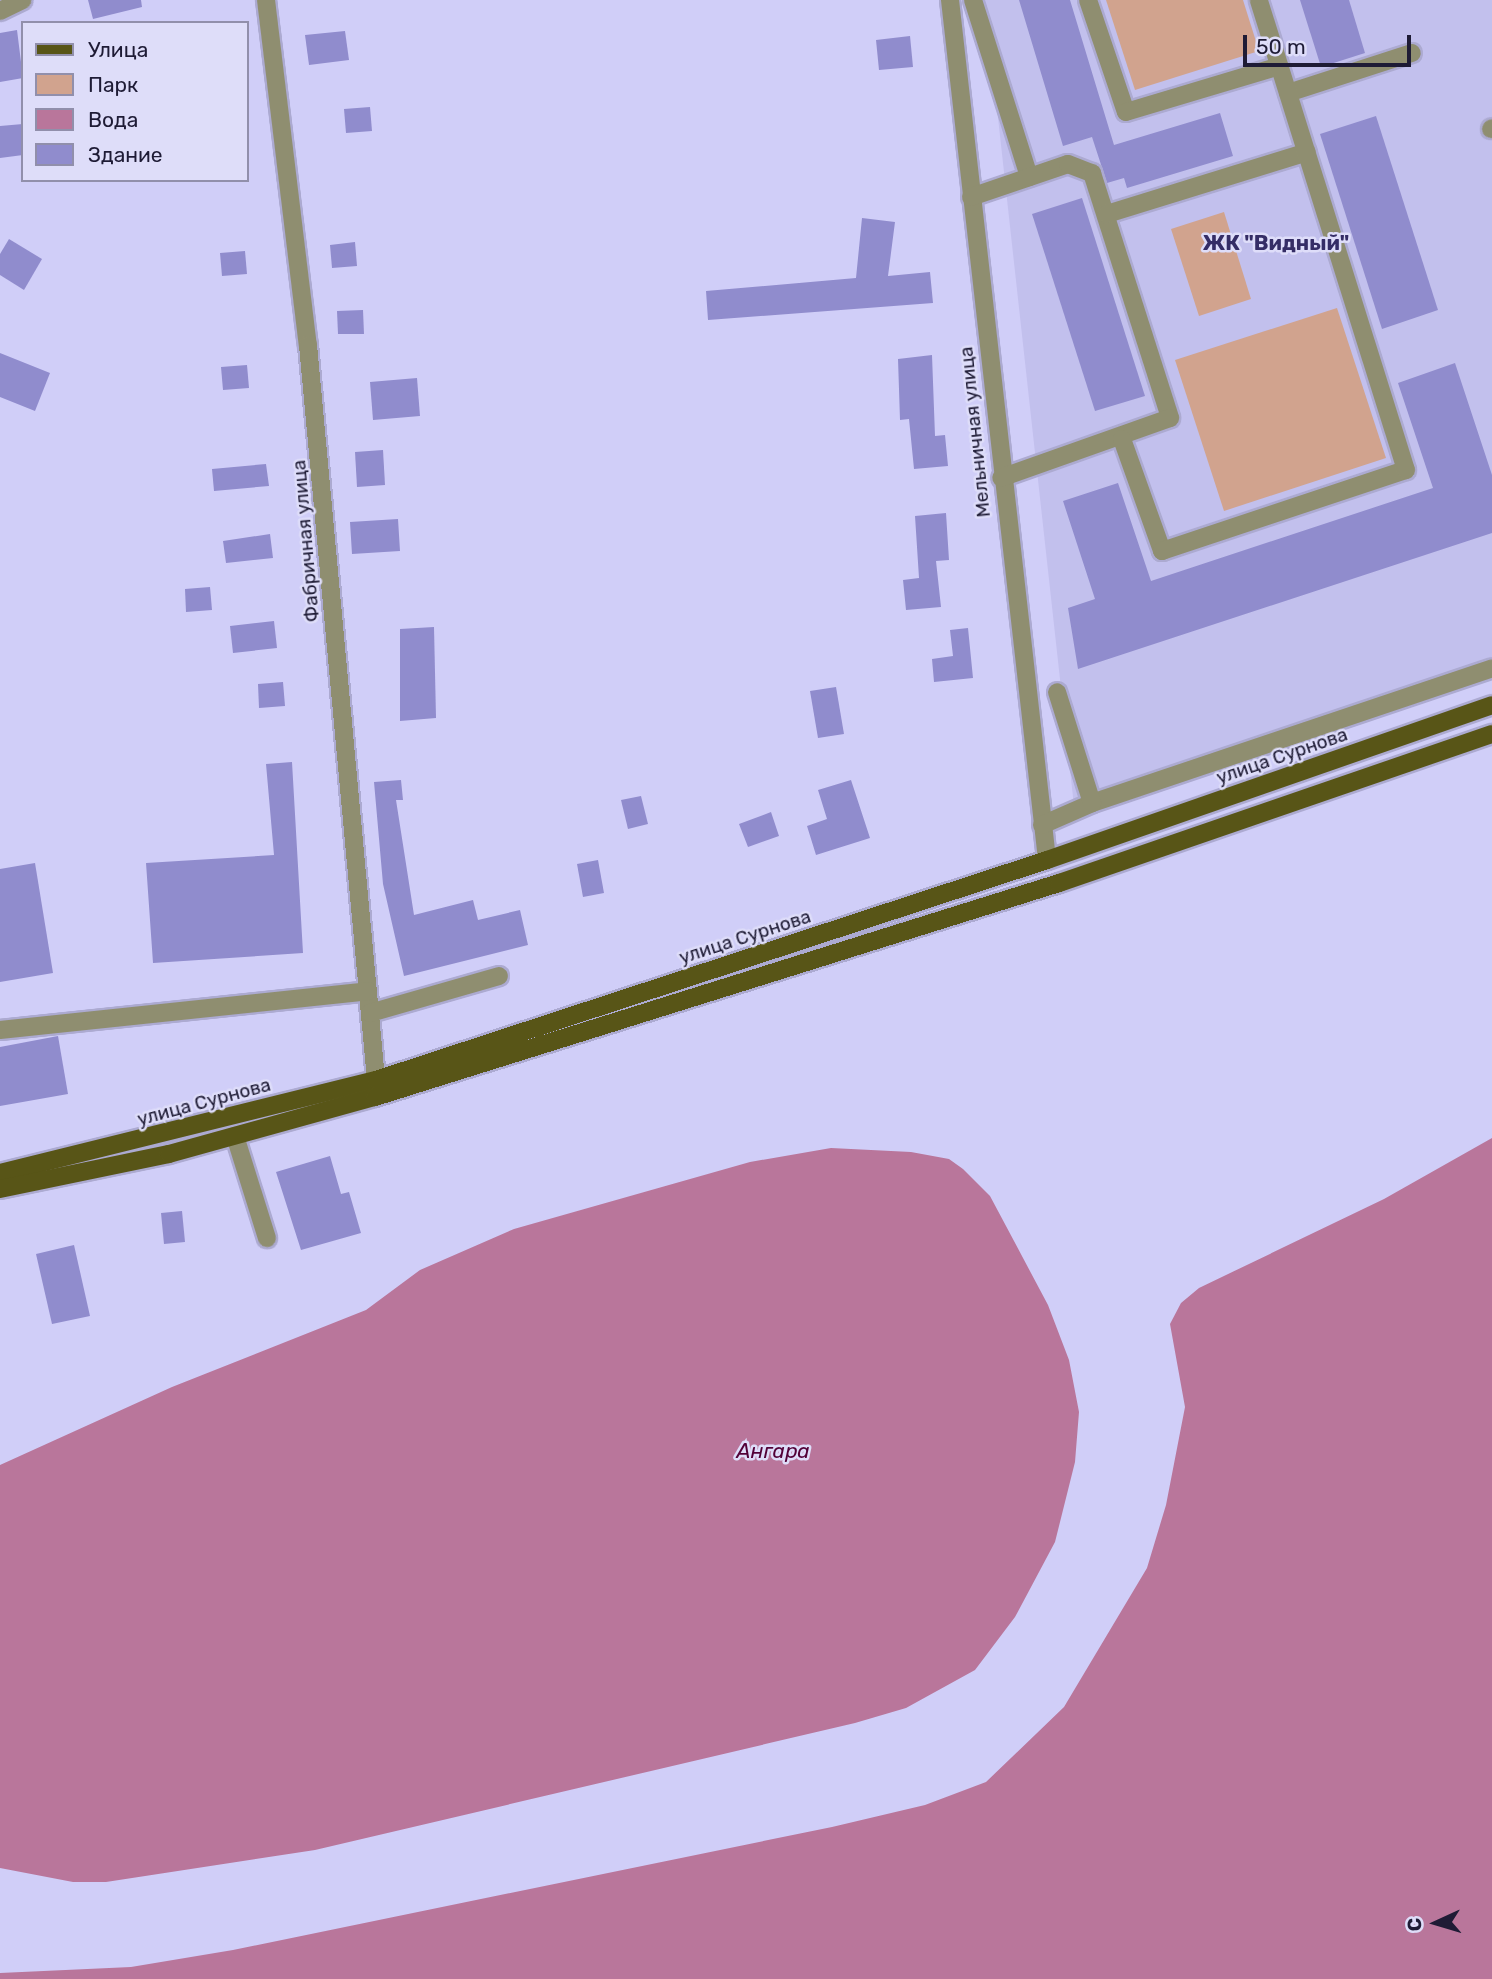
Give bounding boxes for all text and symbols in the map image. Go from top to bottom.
legend [21,21,248,182]
scale bar [1247,21,1415,65]
text: 50 m [1256,34,1306,59]
text: Улица [88,37,148,62]
text: Парк [88,72,138,97]
text: Вода [88,107,138,132]
text: Здание [88,142,163,167]
district label: ЖК "Видный" [1203,230,1349,256]
street label: Мельничная улица [955,346,995,518]
street label: Фабричная улица [288,459,324,623]
street label: улица Сурнова [1213,723,1351,789]
street label: улица Сурнова [676,905,814,969]
street label: улица Сурнова [135,1073,273,1131]
water label: Ангара [736,1438,810,1464]
north arrow [1401,1888,1471,1958]
text: С [1403,1917,1426,1932]

